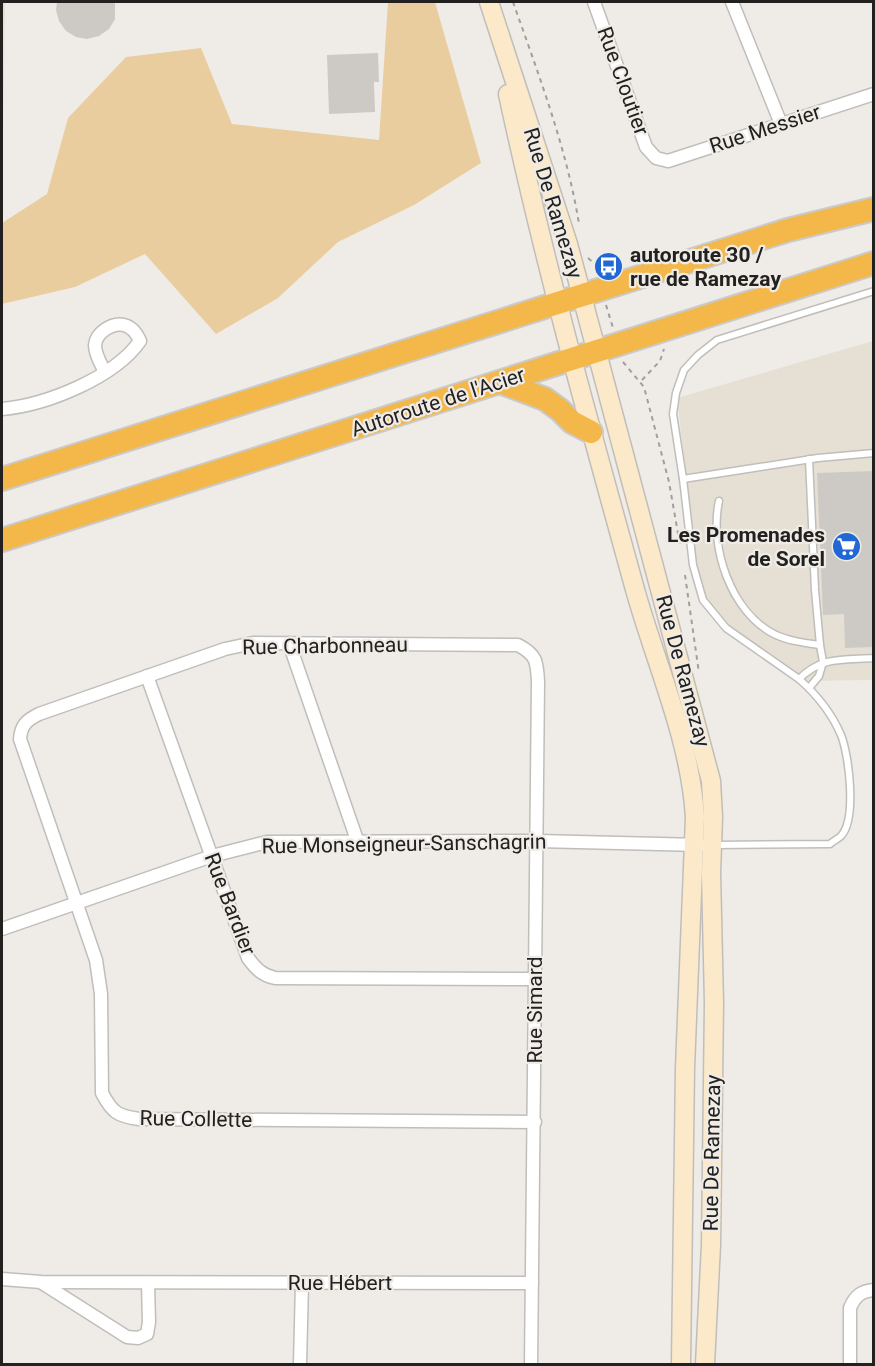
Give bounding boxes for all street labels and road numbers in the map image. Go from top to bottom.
street label: Rue Cloutier [592,24,654,138]
street label: Rue Messier [706,100,824,158]
street label: Rue De Ramezay [519,125,587,281]
street label: Autoroute de l'Acier [348,363,528,441]
street label: Rue De Ramezay [651,592,715,750]
street label: Rue Charbonneau [242,633,408,659]
street label: Rue Monseigneur-Sanschagrin [261,830,547,858]
street label: Rue Bardier [200,850,260,958]
street label: Rue Simard [523,956,547,1064]
street label: Rue De Ramezay [699,1074,725,1231]
street label: Rue Collette [139,1106,253,1132]
street label: Rue Hébert [288,1271,392,1295]

